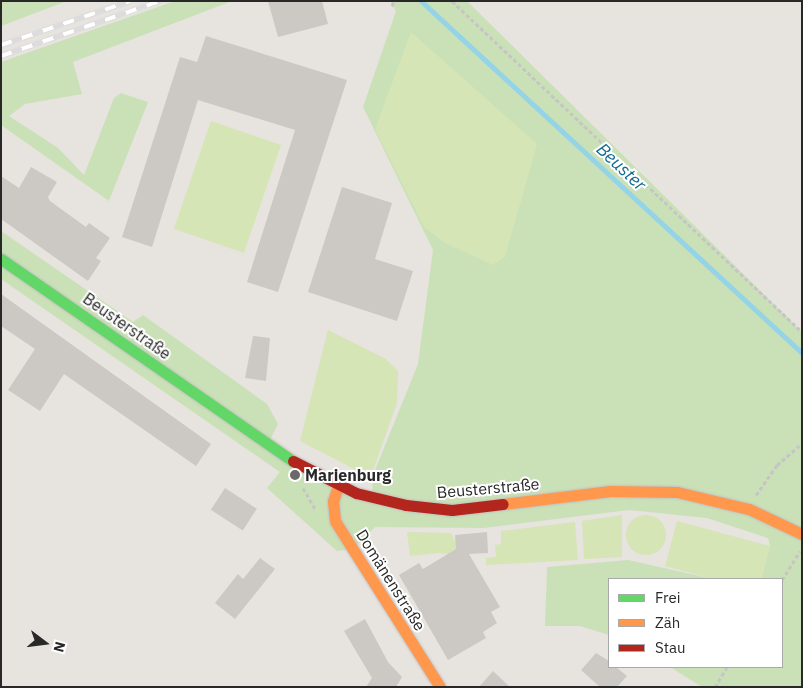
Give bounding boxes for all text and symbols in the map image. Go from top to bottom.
water label: Beuster [592,139,650,195]
street label: Beusterstraße [79,289,175,363]
place label: Marienburg [305,465,391,485]
marker: Marienburg [289,469,301,481]
street label: Beusterstraße [436,474,540,502]
street label: Domänenstraße [352,526,430,634]
legend [608,578,783,668]
text: Frei [655,588,681,607]
text: Zäh [655,613,680,632]
north arrow [20,618,70,668]
text: Stau [655,638,686,657]
text: N [49,640,69,654]

